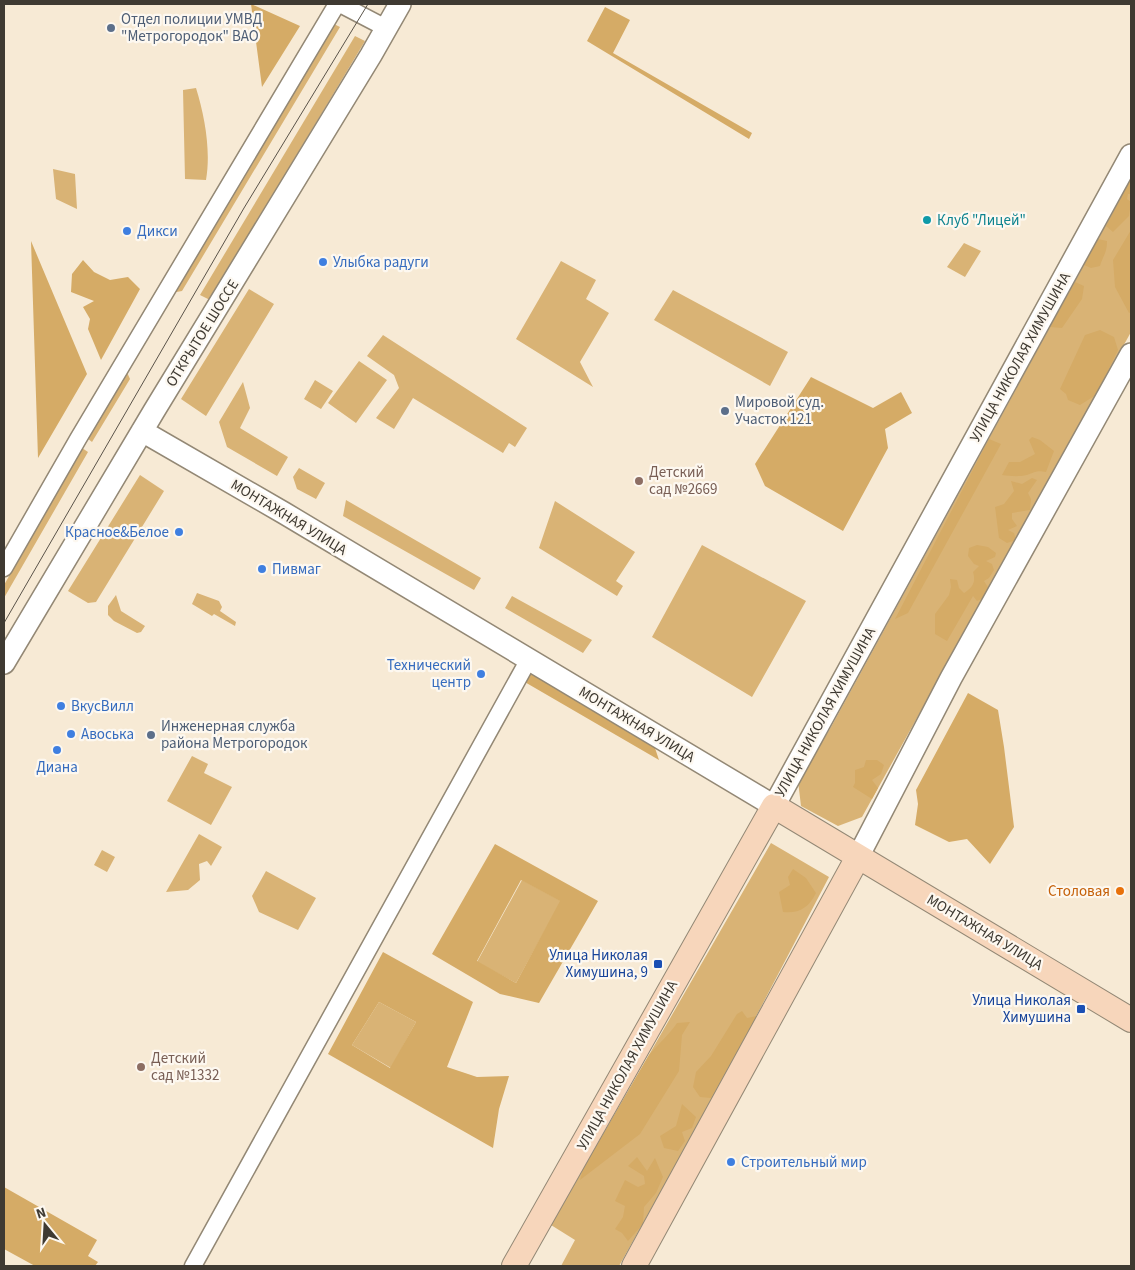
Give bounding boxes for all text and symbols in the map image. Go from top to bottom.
place label: Отдел полиции УМВД "Метрогородок" ВАО [121,9,262,47]
marker: Отдел полиции УМВД "Метрогородок" ВАО [105,22,117,34]
place label: Клуб "Лицей" [937,210,1026,231]
marker: Клуб "Лицей" [921,214,933,226]
place label: Дикси [137,221,178,242]
marker: Дикси [121,225,133,237]
place label: Улыбка радуги [333,252,429,273]
marker: Улыбка радуги [317,256,329,268]
street label: УЛИЦА НИКОЛАЯ ХИМУШИНА [965,268,1076,446]
street label: ОТКРЫТОЕ ШОССЕ [161,275,244,391]
place label: Мировой суд. Участок 121 [735,392,824,430]
marker: Мировой суд. Участок 121 [719,405,731,417]
place label: Детский сад №2669 [649,462,717,500]
street label: МОНТАЖНАЯ УЛИЦА [227,474,352,561]
marker: Детский сад №2669 [633,475,645,487]
place label: Красное&Белое [65,522,169,543]
marker: Красное&Белое [173,526,185,538]
place label: Пивмаг [272,559,321,580]
marker: Пивмаг [256,563,268,575]
street label: УЛИЦА НИКОЛАЯ ХИМУШИНА [770,623,881,801]
place label: Технический центр [387,655,471,693]
marker: Технический центр [475,668,487,680]
street label: МОНТАЖНАЯ УЛИЦА [575,681,700,768]
place label: ВкусВилл [71,696,134,717]
marker: ВкусВилл [55,700,67,712]
place label: Инженерная служба района Метрогородок [161,716,308,754]
place label: Авоська [81,724,134,745]
marker: Авоська [65,728,77,740]
marker: Инженерная служба района Метрогородок [145,729,157,741]
marker: Диана [51,744,63,756]
place label: Диана [36,757,78,778]
place label: Столовая [1048,881,1110,902]
marker: Столовая [1114,885,1126,897]
street label: МОНТАЖНАЯ УЛИЦА [923,889,1048,976]
place label: Улица Николая Химушина, 9 [549,945,648,983]
marker: Улица Николая Химушина, 9 [652,958,664,970]
street label: УЛИЦА НИКОЛАЯ ХИМУШИНА [572,976,683,1154]
place label: Улица Николая Химушина [972,990,1071,1028]
marker: Улица Николая Химушина [1075,1003,1087,1015]
place label: Детский сад №1332 [151,1048,219,1086]
marker: Детский сад №1332 [135,1061,147,1073]
place label: Строительный мир [741,1152,867,1173]
marker: Строительный мир [725,1156,737,1168]
north arrow [20,1200,70,1250]
text: N [34,1203,49,1225]

